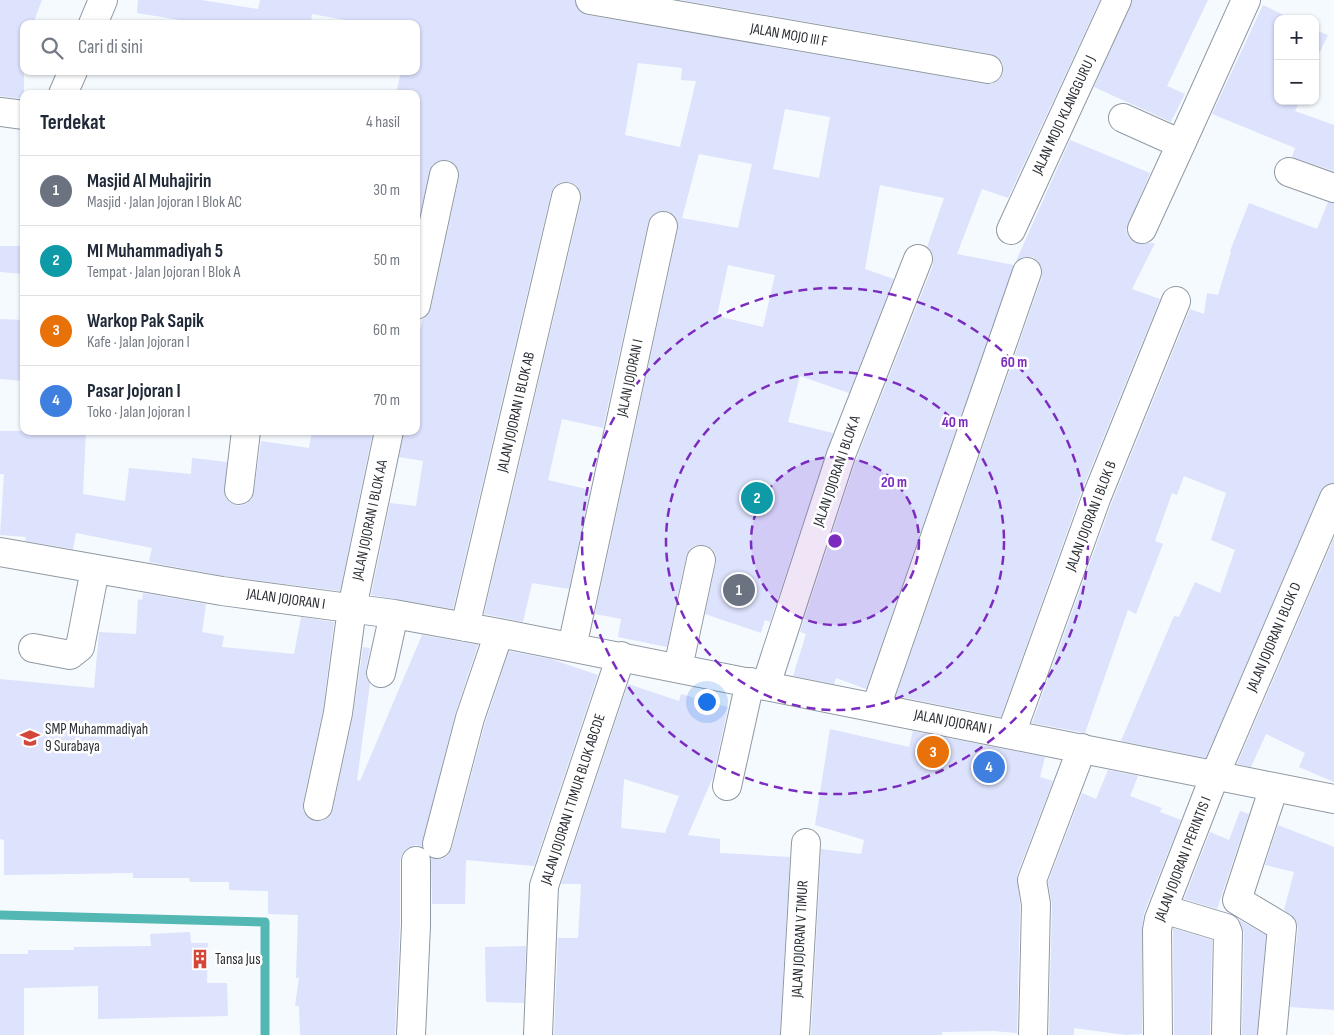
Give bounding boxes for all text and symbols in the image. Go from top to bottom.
map controls [1274,15,1319,105]
button: + [1274,15,1319,60]
street label: JALAN MOJO III F [748,19,829,51]
search box [20,20,420,75]
icon: search [38,34,66,62]
text: Cari di sini [78,36,143,59]
street label: JALAN MOJO KLANGGURU J [1028,52,1100,179]
button: − [1274,60,1319,105]
text: Terdekat [40,110,106,135]
text: 4 hasil [366,113,400,132]
text: Masjid Al Muhajirin [87,170,211,193]
text: 1 [53,181,59,200]
text: 30 m [373,181,400,200]
text: Masjid · Jalan Jojoran I Blok AC [87,193,242,212]
text: MI Muhammadiyah 5 [87,240,223,263]
text: 2 [52,251,60,270]
text: 50 m [374,251,400,270]
text: Tempat · Jalan Jojoran I Blok A [87,263,240,282]
text: Warkop Pak Sapik [87,310,204,333]
text: 3 [52,321,60,340]
text: 60 m [373,321,400,340]
text: Kafe · Jalan Jojoran I [87,333,190,352]
street label: JALAN JOJORAN I [612,337,647,419]
street label: JALAN JOJORAN I BLOK AB [493,350,539,475]
text: 60 m [1001,353,1027,372]
text: Pasar Jojoran I [87,380,181,403]
text: 4 [52,391,60,410]
text: 70 m [374,391,400,410]
text: Toko · Jalan Jojoran I [87,403,190,422]
street label: JALAN JOJORAN I BLOK A [809,412,865,530]
text: 40 m [942,413,968,432]
street label: JALAN JOJORAN I BLOK AA [348,457,392,583]
street label: JALAN JOJORAN I BLOK B [1061,458,1121,575]
text: 20 m [881,473,907,492]
pin: 2 [741,479,773,517]
centre of rings [826,532,844,550]
pin: 1 [723,571,755,609]
street label: JALAN JOJORAN I BLOK D [1242,579,1306,696]
street label: JALAN JOJORAN I [245,584,326,614]
your location [694,689,720,715]
street label: JALAN JOJORAN I [912,705,993,739]
street label: JALAN JOJORAN I TIMUR BLOK ABCDE [536,711,610,888]
place label: SMP Muhammadiyah 9 Surabaya [45,720,148,756]
school or university icon: SMP Muhammadiyah 9 Surabaya [19,727,41,749]
pin: 3 [917,733,949,771]
pin: 4 [973,748,1005,786]
street label: JALAN JOJORAN I PERINTIS I [1150,794,1216,925]
street label: JALAN JOJORAN V TIMUR [787,880,813,999]
building icon: Tansa Jus [189,948,211,970]
place label: Tansa Jus [215,950,261,969]

